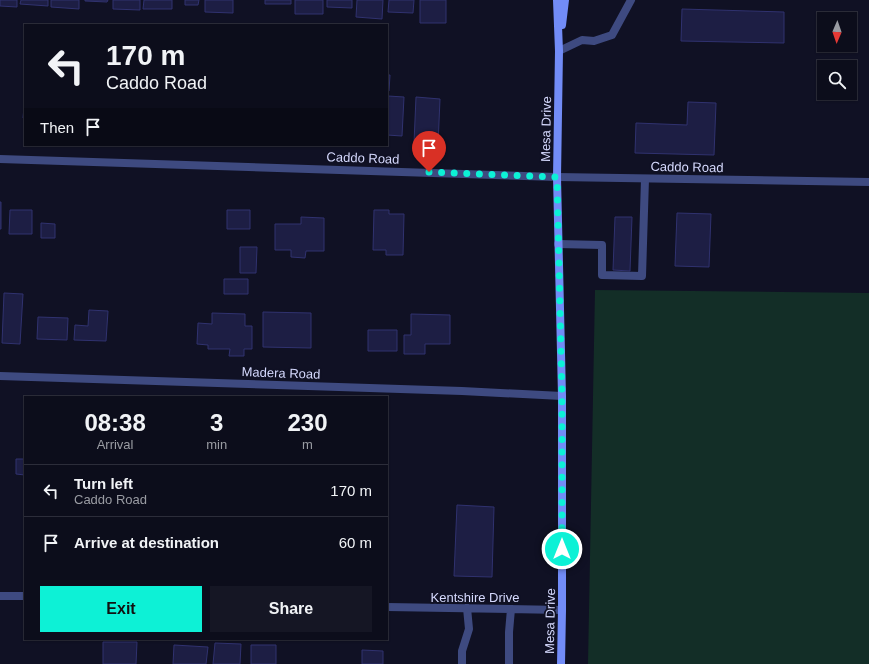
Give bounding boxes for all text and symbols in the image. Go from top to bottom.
north arrow [817,12,857,52]
map controls [817,12,857,100]
icon: left [40,40,92,92]
text: 170 m [106,40,185,71]
button: search [817,60,857,100]
text: Caddo Road [106,73,207,93]
street label: Mesa Drive [538,96,554,162]
icon: arrive [82,116,104,138]
text: Then [40,119,74,136]
pin [412,131,446,172]
icon: arrive [418,137,440,159]
street label: Caddo Road [326,149,400,167]
street label: Caddo Road [650,159,724,175]
street label: Madera Road [241,364,321,382]
text: 08:38 [84,409,146,436]
text: 3 [210,409,223,436]
text: 230 [288,409,328,436]
text: Arrival [97,437,134,452]
text: min [206,437,227,452]
text: m [302,437,313,452]
text: Turn left [74,475,133,492]
icon: left [40,480,62,502]
text: 170 m [330,482,372,499]
text: Caddo Road [74,492,147,507]
position arrow [541,528,583,570]
icon: arrive [40,532,62,554]
text: Arrive at destination [74,534,219,551]
text: 60 m [339,534,372,551]
button: Exit [40,586,202,632]
button: Share [210,586,372,632]
street label: Mesa Drive [542,588,558,654]
street label: Kentshire Drive [431,590,519,605]

